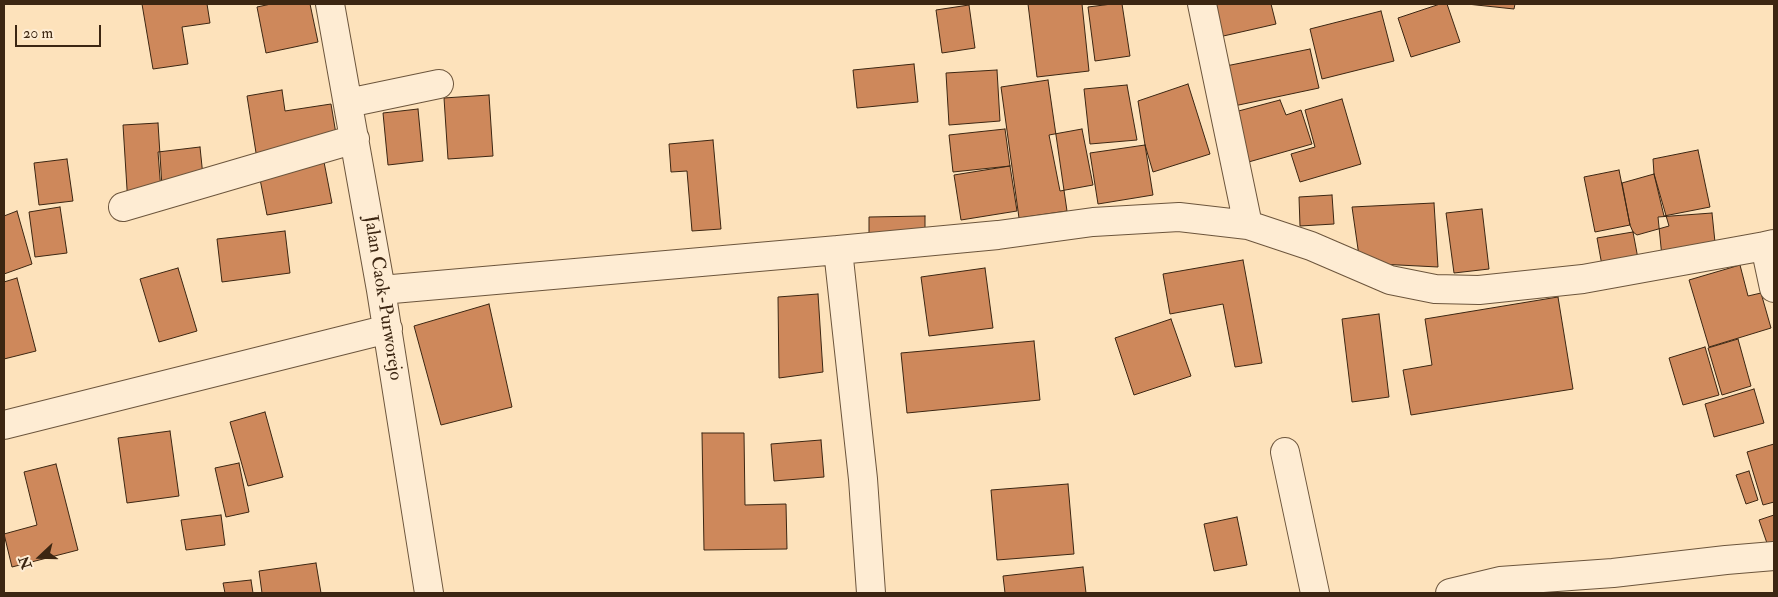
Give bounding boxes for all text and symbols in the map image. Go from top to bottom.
scale bar [18,15,104,47]
text: 20 m [23,24,53,43]
street label: Jalan Caok-Purworejo [358,214,406,382]
north arrow [15,532,65,582]
text: N [15,554,36,571]

